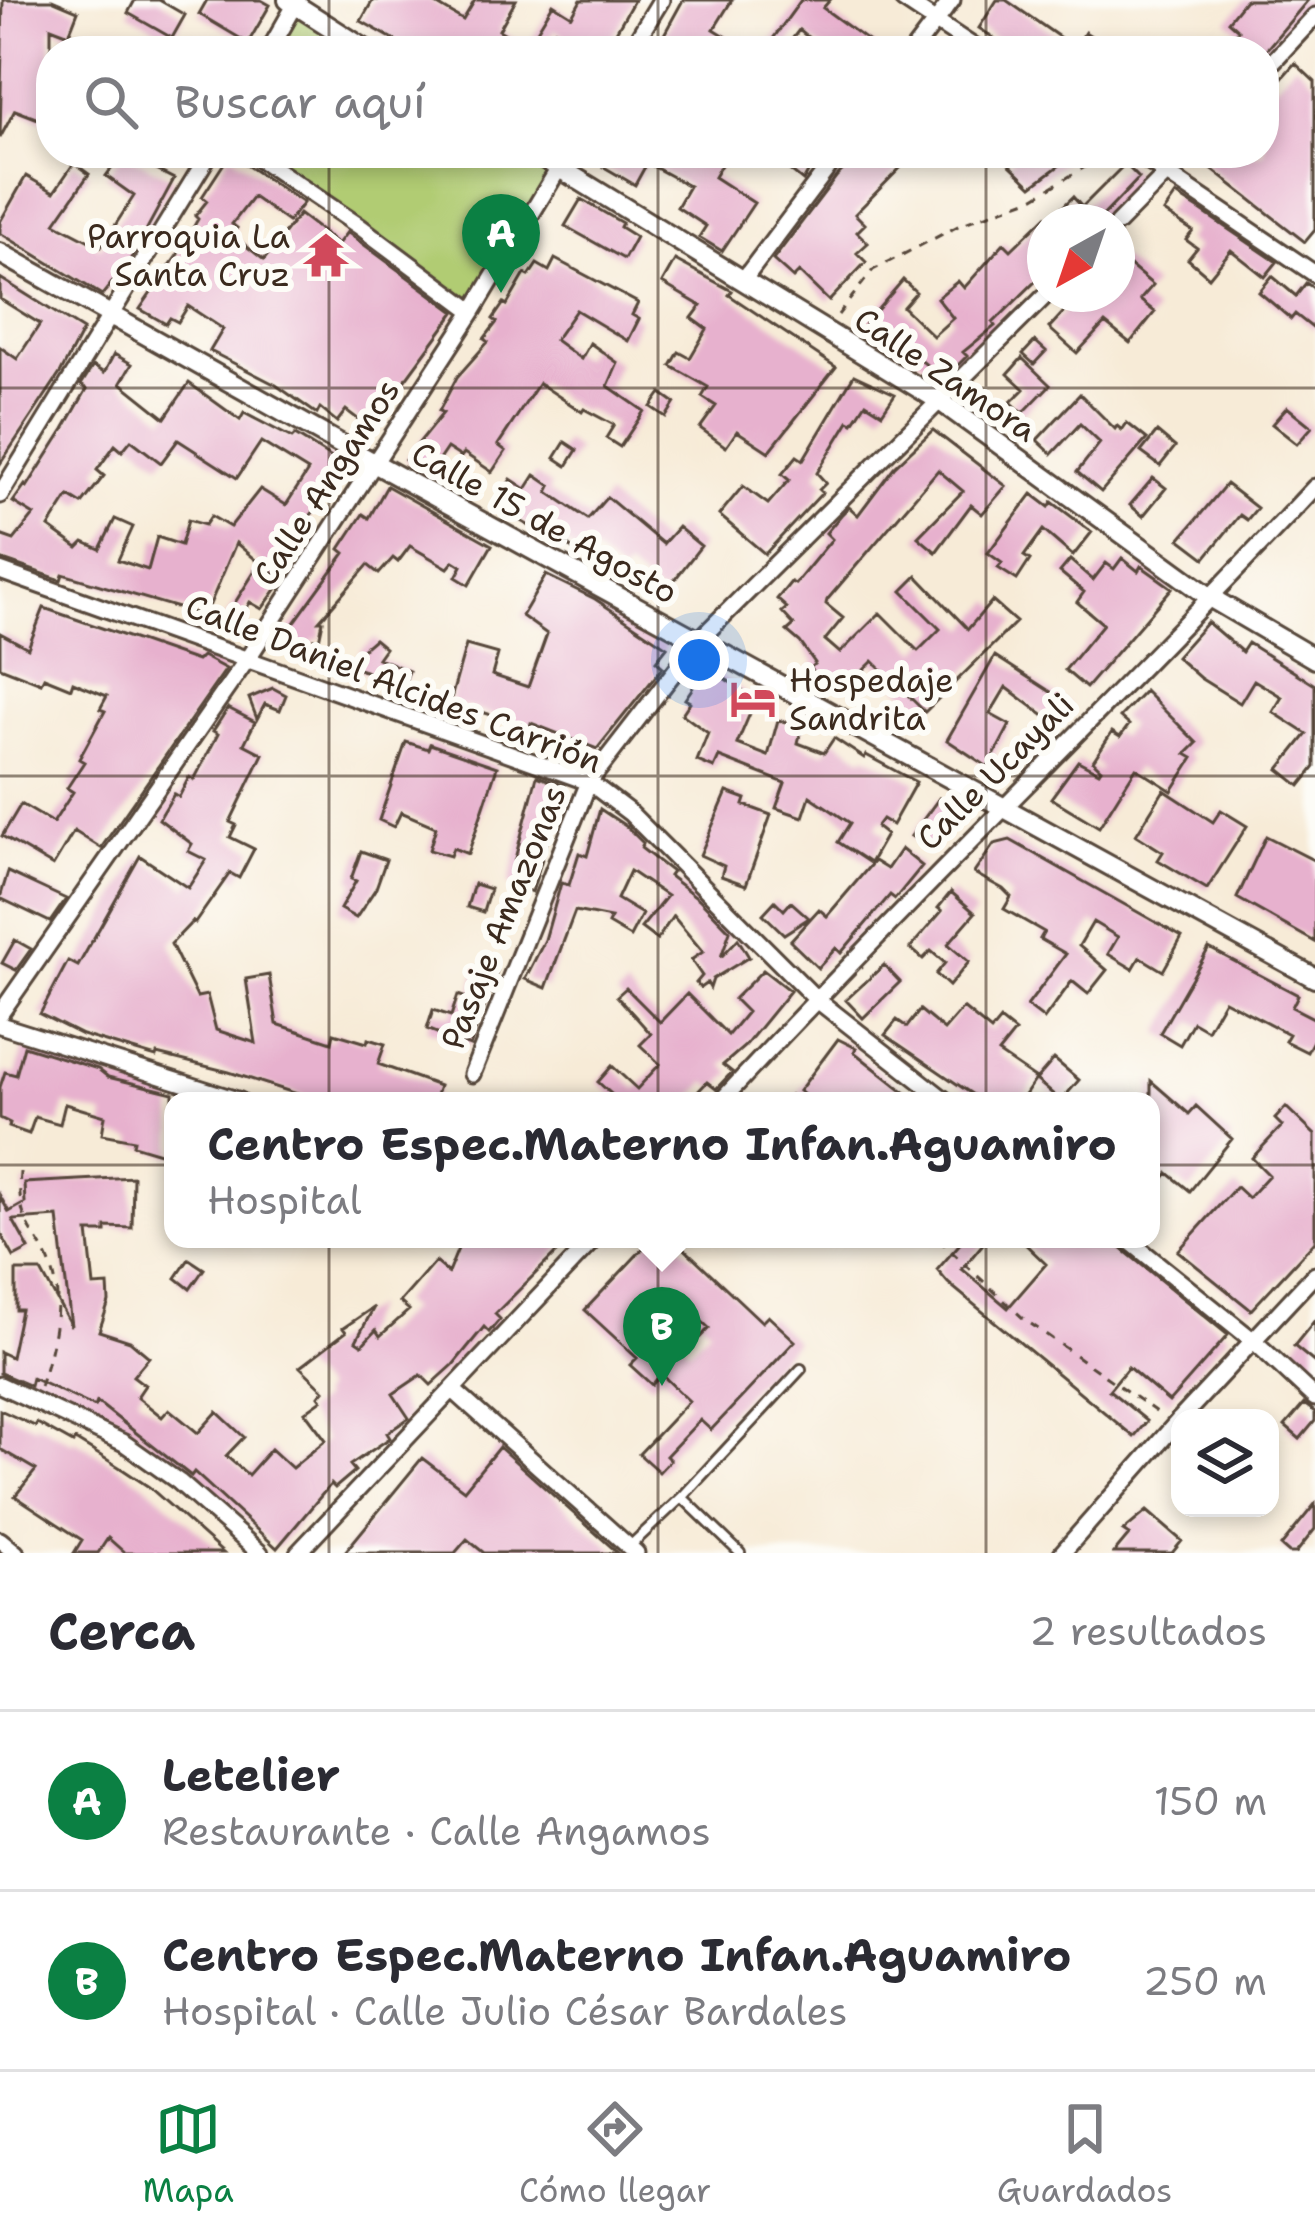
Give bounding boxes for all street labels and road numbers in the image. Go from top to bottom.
street label: Calle Zamora [846,297,1046,452]
street label: Calle Angamos [243,370,410,594]
street label: Calle 15 de Agosto [404,431,686,614]
street label: Calle Daniel Alcides Carrión [179,583,608,784]
street label: Calle Ucayali [907,683,1084,860]
street label: Pasaje Amazonas [430,779,577,1056]

